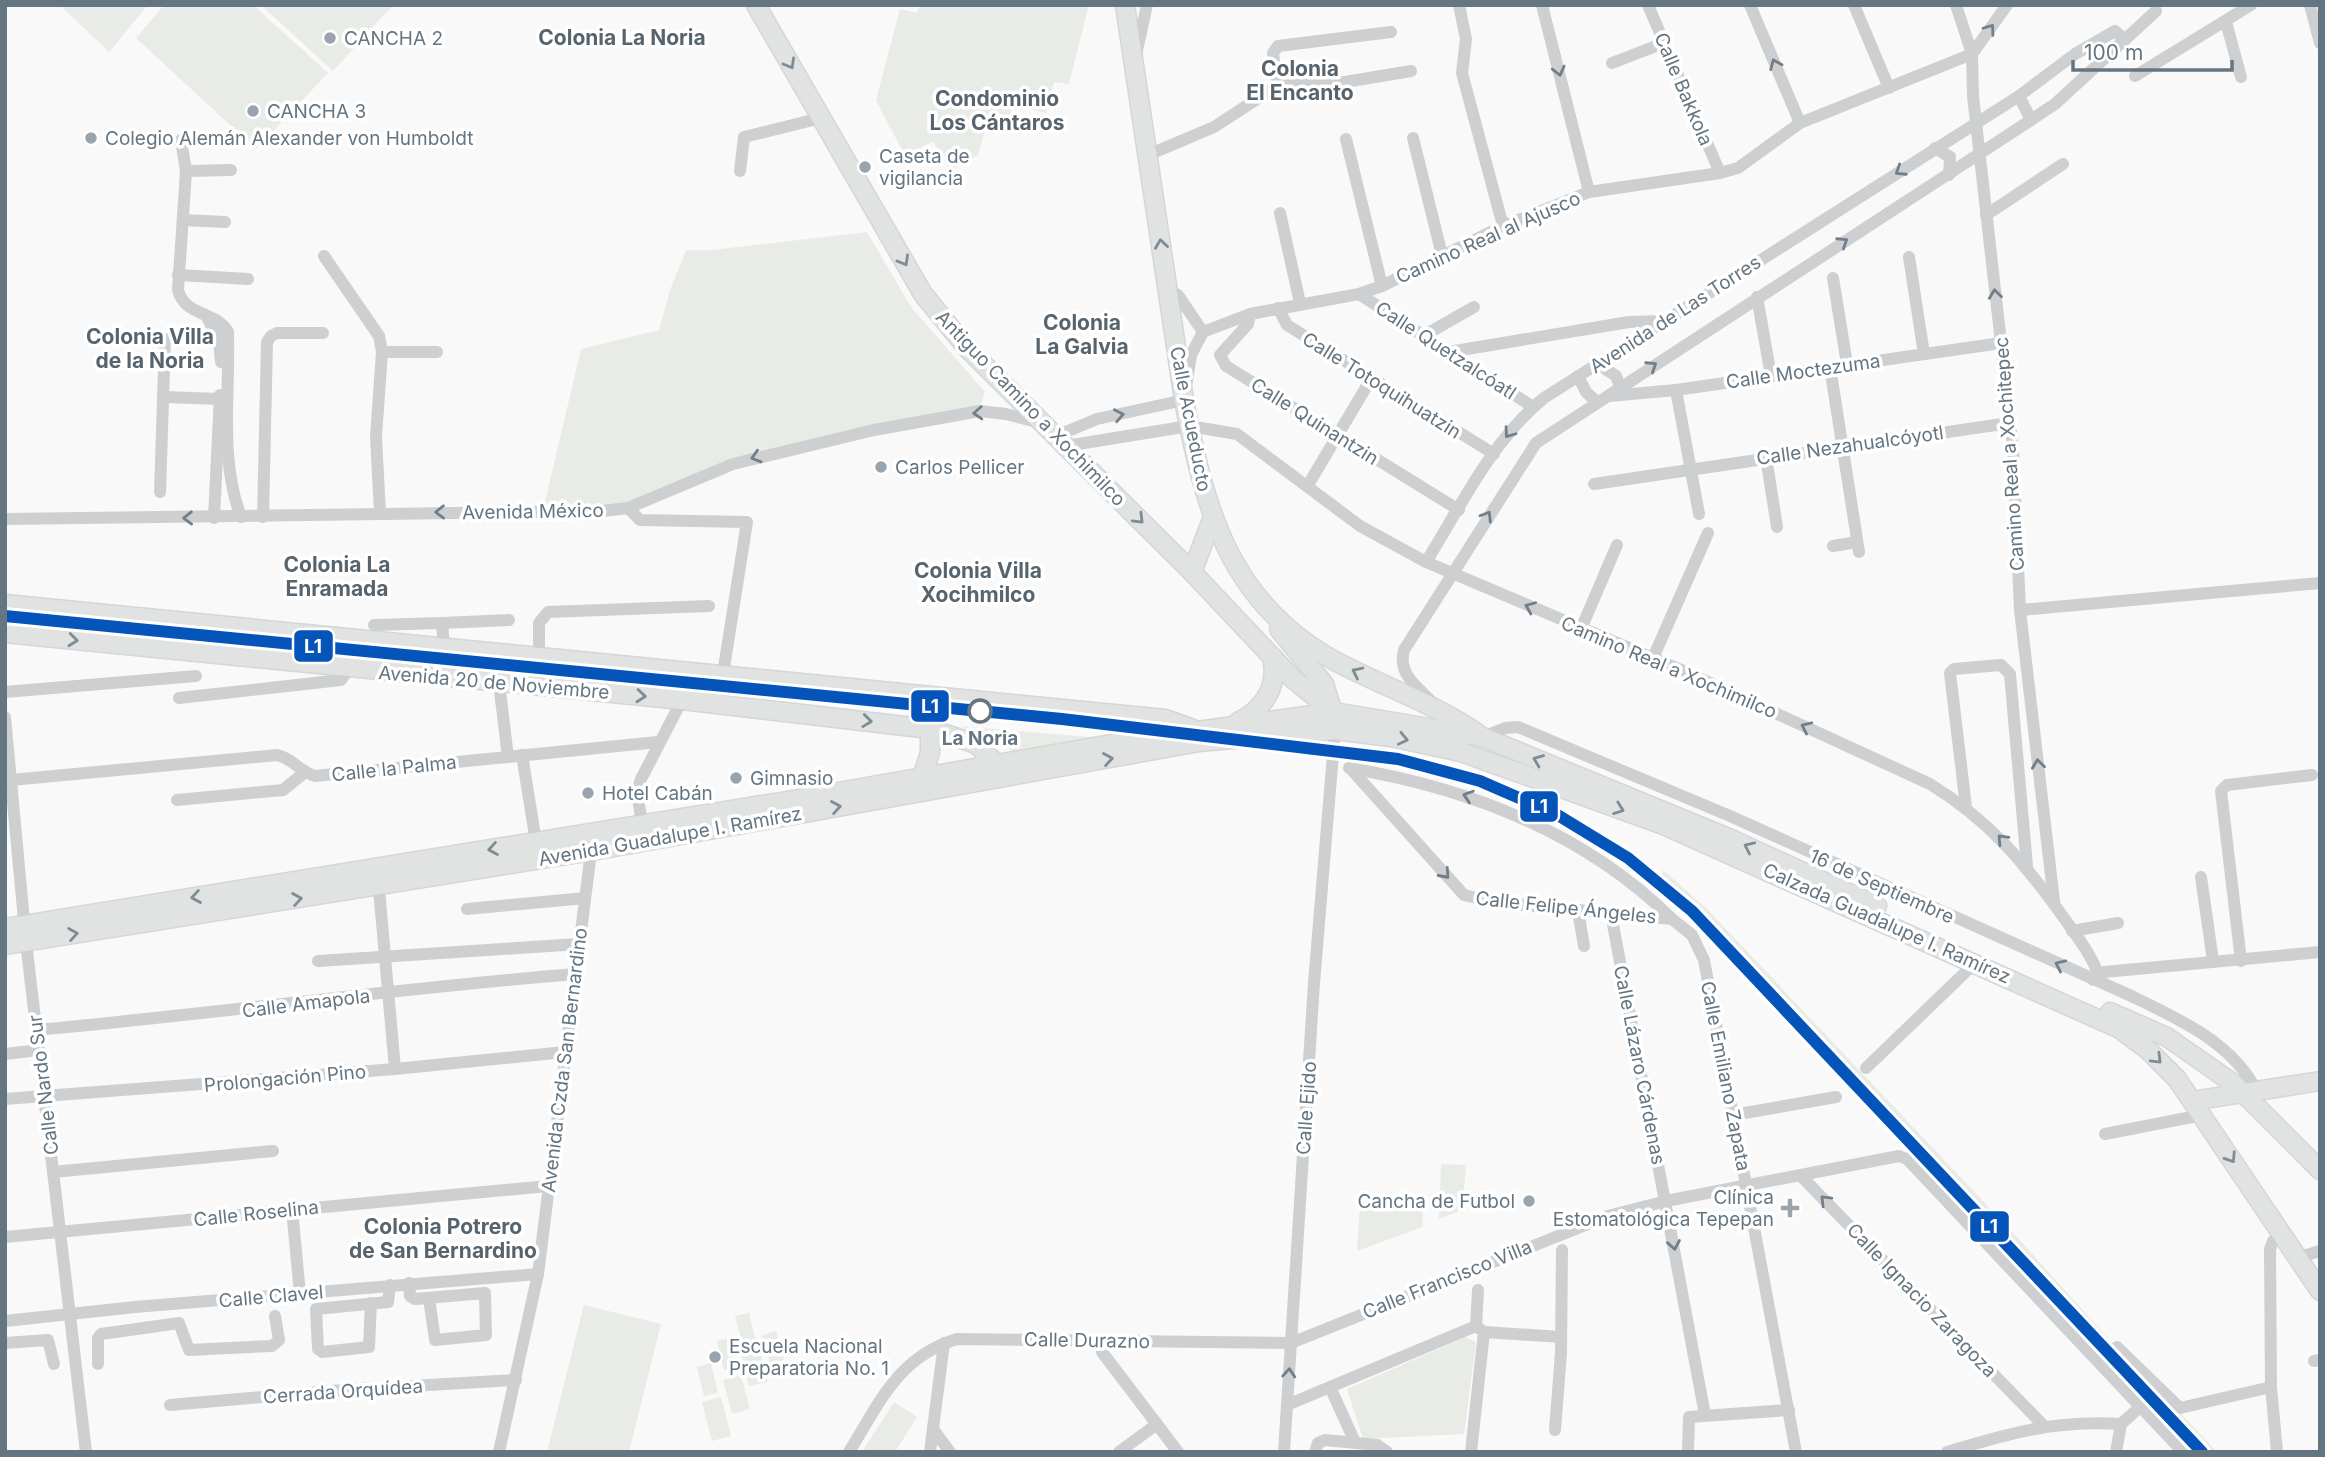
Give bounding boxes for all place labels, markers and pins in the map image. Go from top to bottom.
place label: CANCHA 2 [344,27,443,50]
marker: CANCHA 2 [322,30,338,46]
place label: CANCHA 3 [267,100,366,123]
marker: CANCHA 3 [245,103,261,119]
place label: Colegio Alemán Alexander von Humboldt [105,127,473,150]
marker: Colegio Alemán Alexander von Humboldt [83,130,99,146]
place label: Caseta de vigilancia [879,145,970,190]
marker: Caseta de vigilancia [857,159,873,175]
place label: Carlos Pellicer [895,456,1024,479]
marker: Carlos Pellicer [873,459,889,475]
marker: La Noria [968,699,992,723]
place label: La Noria [942,727,1018,750]
place label: Gimnasio [750,767,833,790]
marker: Gimnasio [728,770,744,786]
place label: Hotel Cabán [602,782,713,805]
marker: Hotel Cabán [580,785,596,801]
place label: Clínica Estomatológica Tepepan [1553,1186,1774,1231]
place label: Cancha de Futbol [1357,1190,1515,1213]
marker: Cancha de Futbol [1521,1193,1537,1209]
marker: Clínica Estomatológica Tepepan [1780,1198,1800,1218]
place label: Escuela Nacional Preparatoria No. 1 [729,1335,889,1380]
marker: Escuela Nacional Preparatoria No. 1 [707,1349,723,1365]

